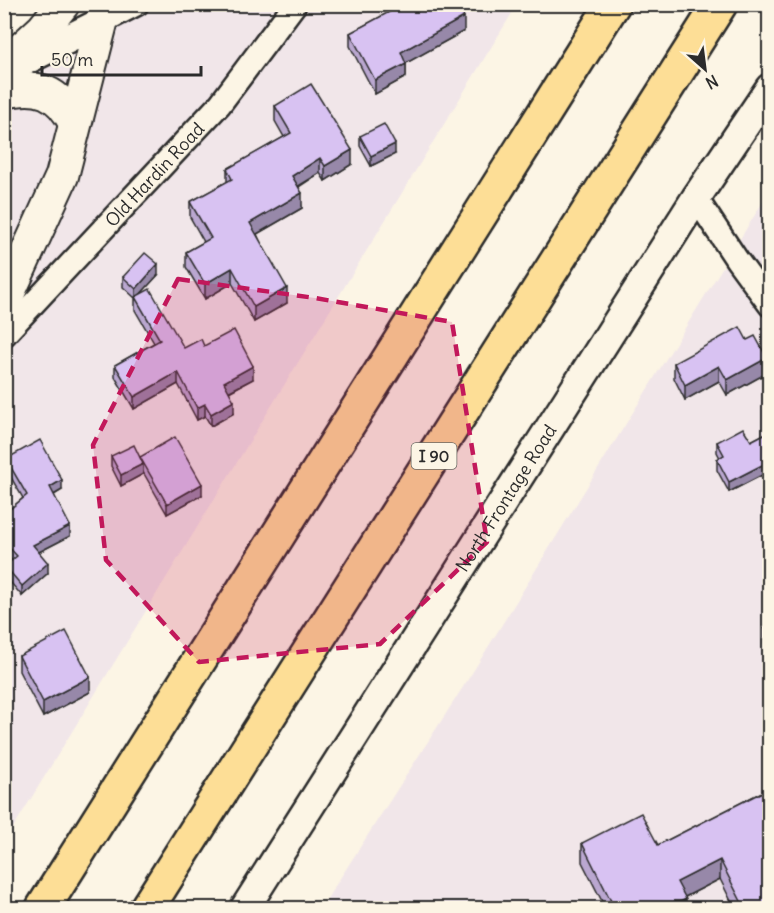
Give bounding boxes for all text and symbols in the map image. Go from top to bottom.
scale bar [42,39,201,77]
north arrow [675,39,735,99]
text: 50 m [51,48,93,71]
text: N [702,71,722,94]
street label: Old Hardin Road [100,117,209,231]
street label: North Frontage Road [450,419,561,576]
road number: I 90 [412,443,456,469]

